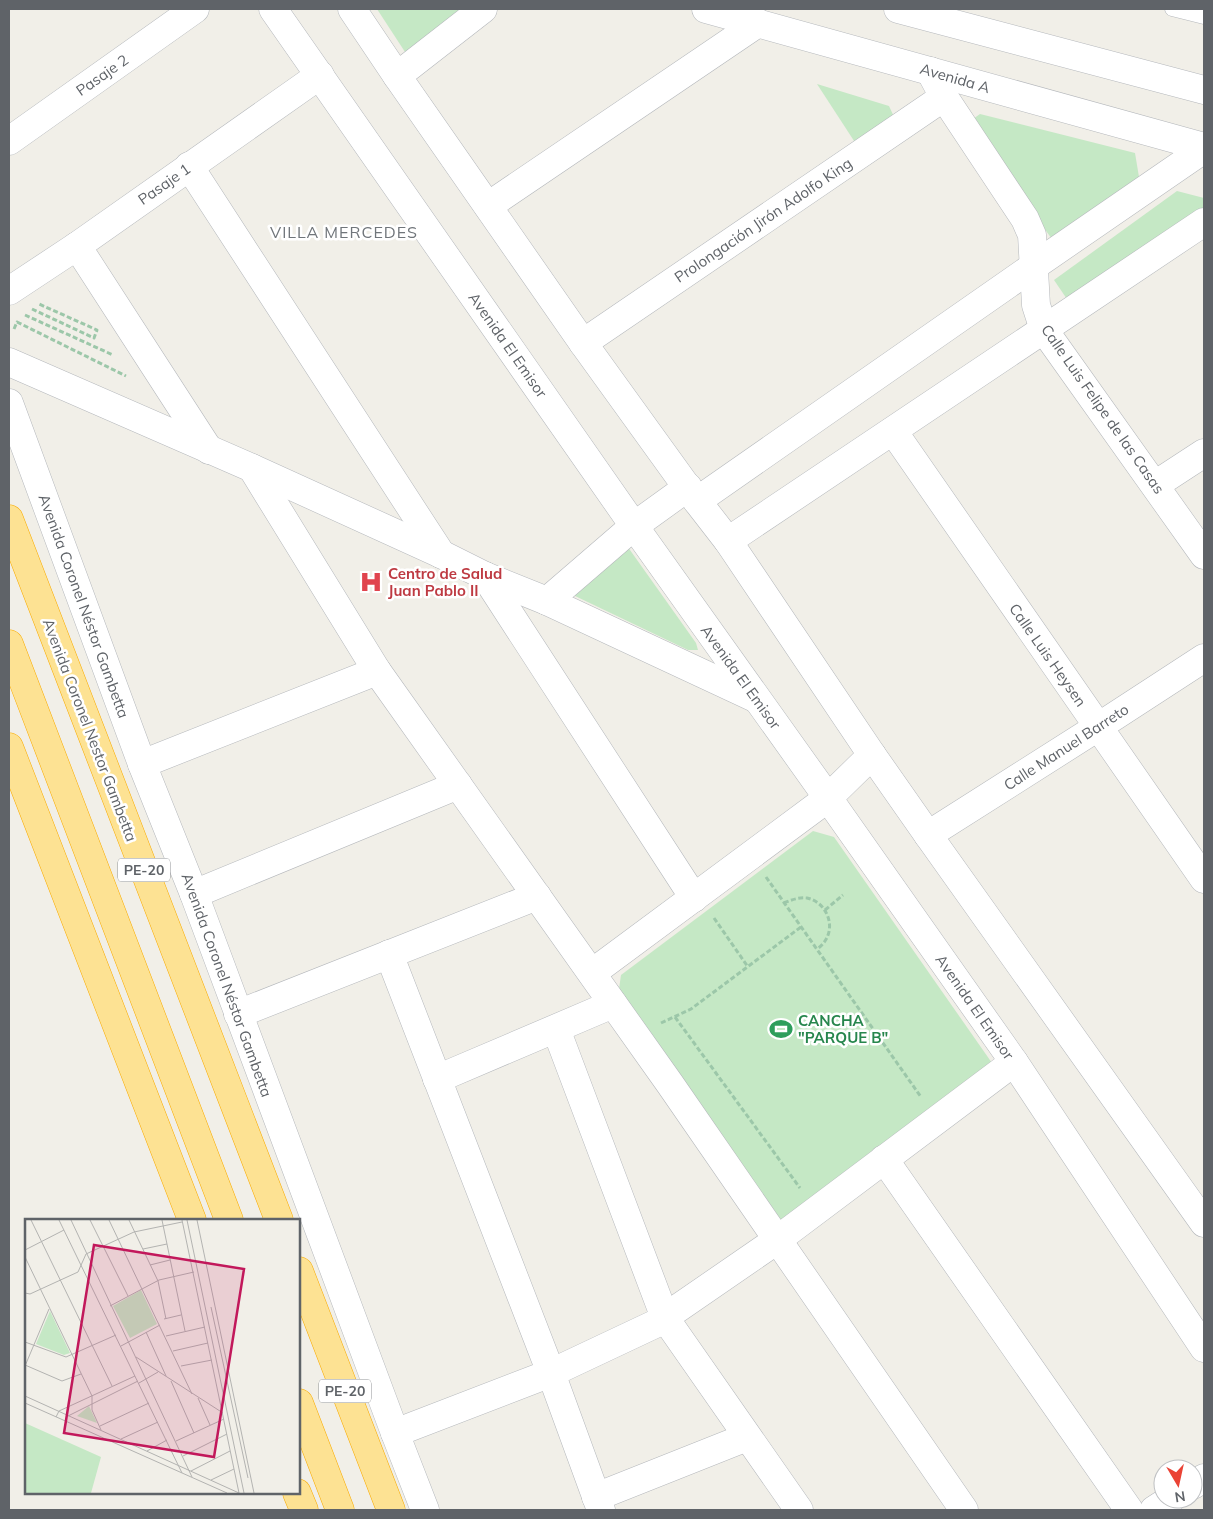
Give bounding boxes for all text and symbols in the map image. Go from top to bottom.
street label: Pasaje 2 [72,50,132,100]
street label: Avenida A [918,59,992,97]
street label: Prolongación Jirón Adolfo King [671,153,855,287]
street label: Pasaje 1 [134,159,194,209]
district label: VILLA MERCEDES [270,222,418,242]
street label: Avenida El Emisor [465,289,552,402]
street label: Calle Luis Felipe de las Casas [1037,321,1169,497]
street label: Avenida Coronel Néstor Gambetta [35,491,133,721]
place label: Centro de Salud Juan Pablo II [388,564,502,600]
hospital icon: Centro de Salud Juan Pablo II [358,569,384,595]
street label: Calle Luis Heysen [1005,600,1091,710]
street label: Avenida Coronel Nestor Gambetta [39,616,141,844]
street label: Avenida El Emisor [697,621,786,733]
street label: Calle Manuel Barreto [1000,700,1132,794]
road number: PE-20 [118,858,170,882]
street label: Avenida Coronel Néstor Gambetta [178,870,276,1100]
street label: Avenida El Emisor [932,951,1019,1064]
place label: CANCHA "PARQUE B" [798,1011,888,1047]
sports icon: CANCHA "PARQUE B" [768,1016,794,1042]
inset map [25,1219,300,1494]
road number: PE-20 [319,1380,371,1402]
north arrow [1153,1459,1203,1509]
text: N [1173,1487,1187,1507]

